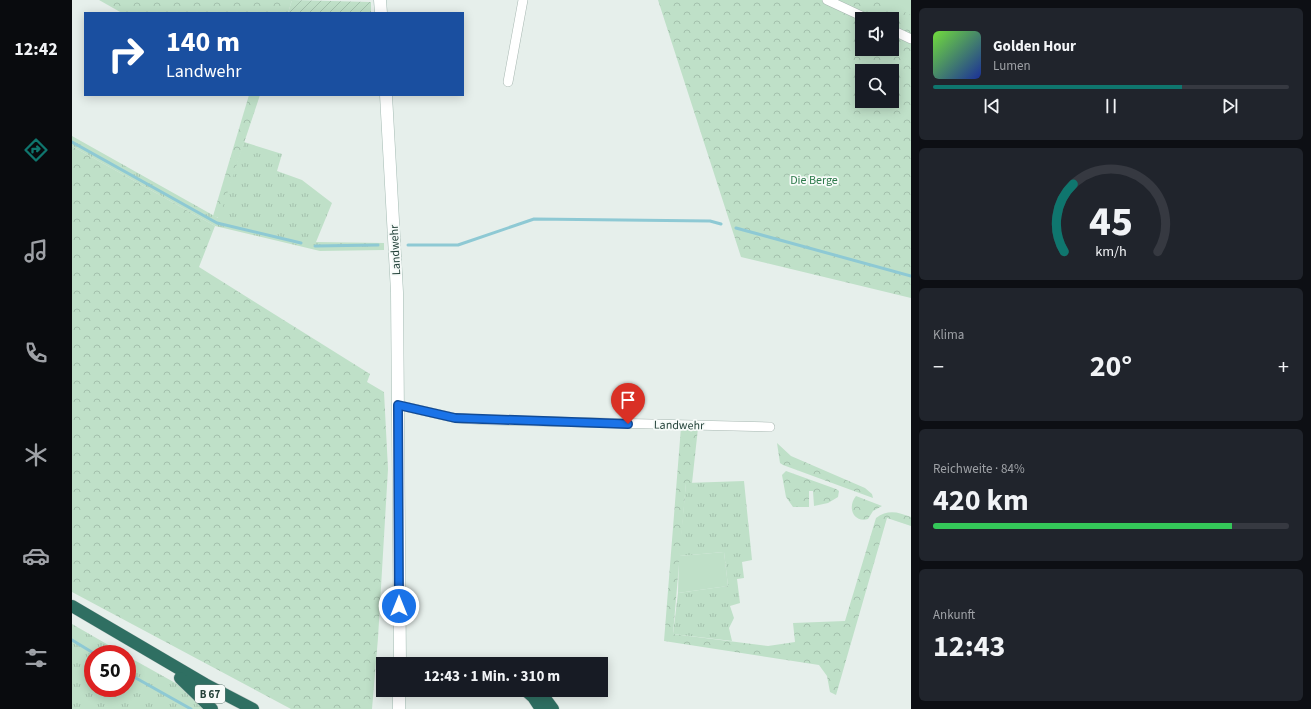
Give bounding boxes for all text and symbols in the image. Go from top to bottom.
map controls [855,12,899,108]
button: sound [855,12,899,56]
text: 140 m [166,22,240,62]
icon: right [100,28,152,80]
text: Golden Hour [993,36,1076,57]
text: 12:42 [14,37,58,62]
text: Lumen [993,57,1031,75]
text: Landwehr [166,59,242,84]
button: search [855,64,899,108]
icon: previous [981,95,1003,117]
icon: pause [1100,95,1122,117]
icon: next [1219,95,1241,117]
icon: directions [22,136,50,164]
park label: Die Berge [790,172,838,189]
text: 45 [1089,192,1133,252]
street label: Landwehr [386,224,405,276]
icon: music [22,237,50,265]
text: km/h [1095,241,1127,262]
text: Klima [933,326,964,344]
icon: phone [22,339,50,367]
text: 20° [1090,345,1132,388]
text: − [933,351,944,383]
text: + [1278,351,1289,383]
pin [611,383,645,424]
icon: arrive [617,389,639,411]
street label: Landwehr [654,417,705,434]
icon: climate [22,441,50,469]
text: Reichweite · 84% [933,460,1025,478]
text: 420 km [933,479,1029,522]
icon: car [22,542,50,570]
position arrow [378,585,420,627]
text: Ankunft [933,606,975,624]
text: 12:43 [933,625,1005,668]
icon: filters [22,644,50,672]
speed limit sign: 50 [84,645,136,697]
text: 12:43 · 1 Min. · 310 m [424,666,560,687]
road number: B 67 [195,685,225,703]

